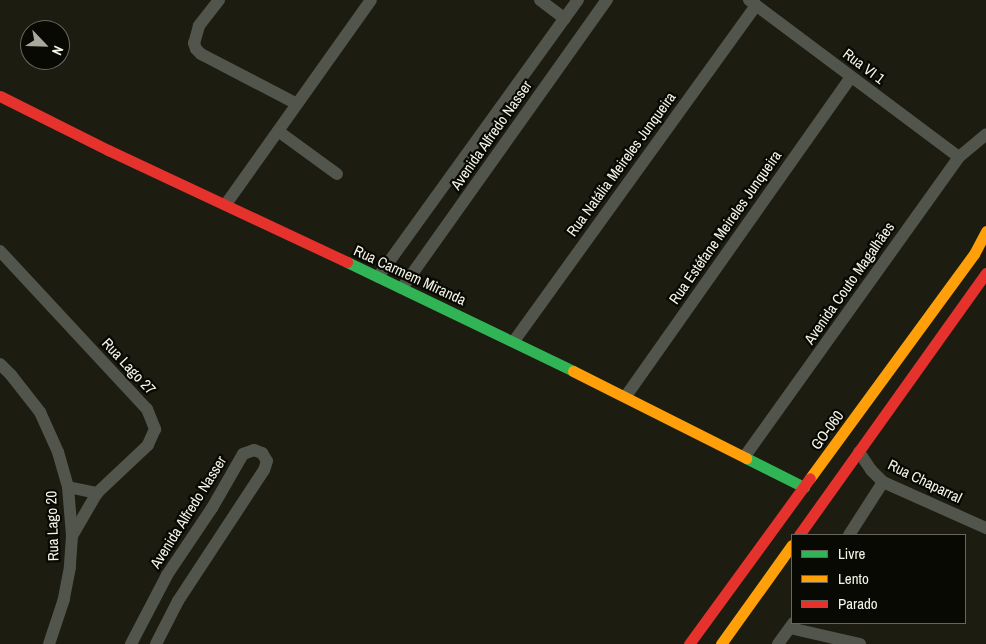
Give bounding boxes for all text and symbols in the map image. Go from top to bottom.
north arrow [20,20,70,70]
text: N [48,43,68,58]
street label: Rua VI 1 [839,44,889,88]
street label: Avenida Alfredo Nasser [446,77,536,193]
street label: Rua Natália Meireles Junqueira [563,88,679,240]
street label: Rua Estéfane Meireles Junqueira [665,147,785,307]
street label: Avenida Couto Magalhães [800,219,898,347]
street label: Rua Carmem Miranda [351,241,469,309]
street label: Rua Lago 27 [98,334,160,398]
street label: GO-060 [807,407,847,453]
street label: Avenida Alfredo Nasser [146,452,230,572]
street label: Rua Chaparral [885,455,965,507]
street label: Rua Lago 20 [42,490,62,562]
legend [791,534,966,624]
text: Livre [838,543,865,564]
text: Lento [838,568,869,589]
text: Parado [838,593,878,614]

